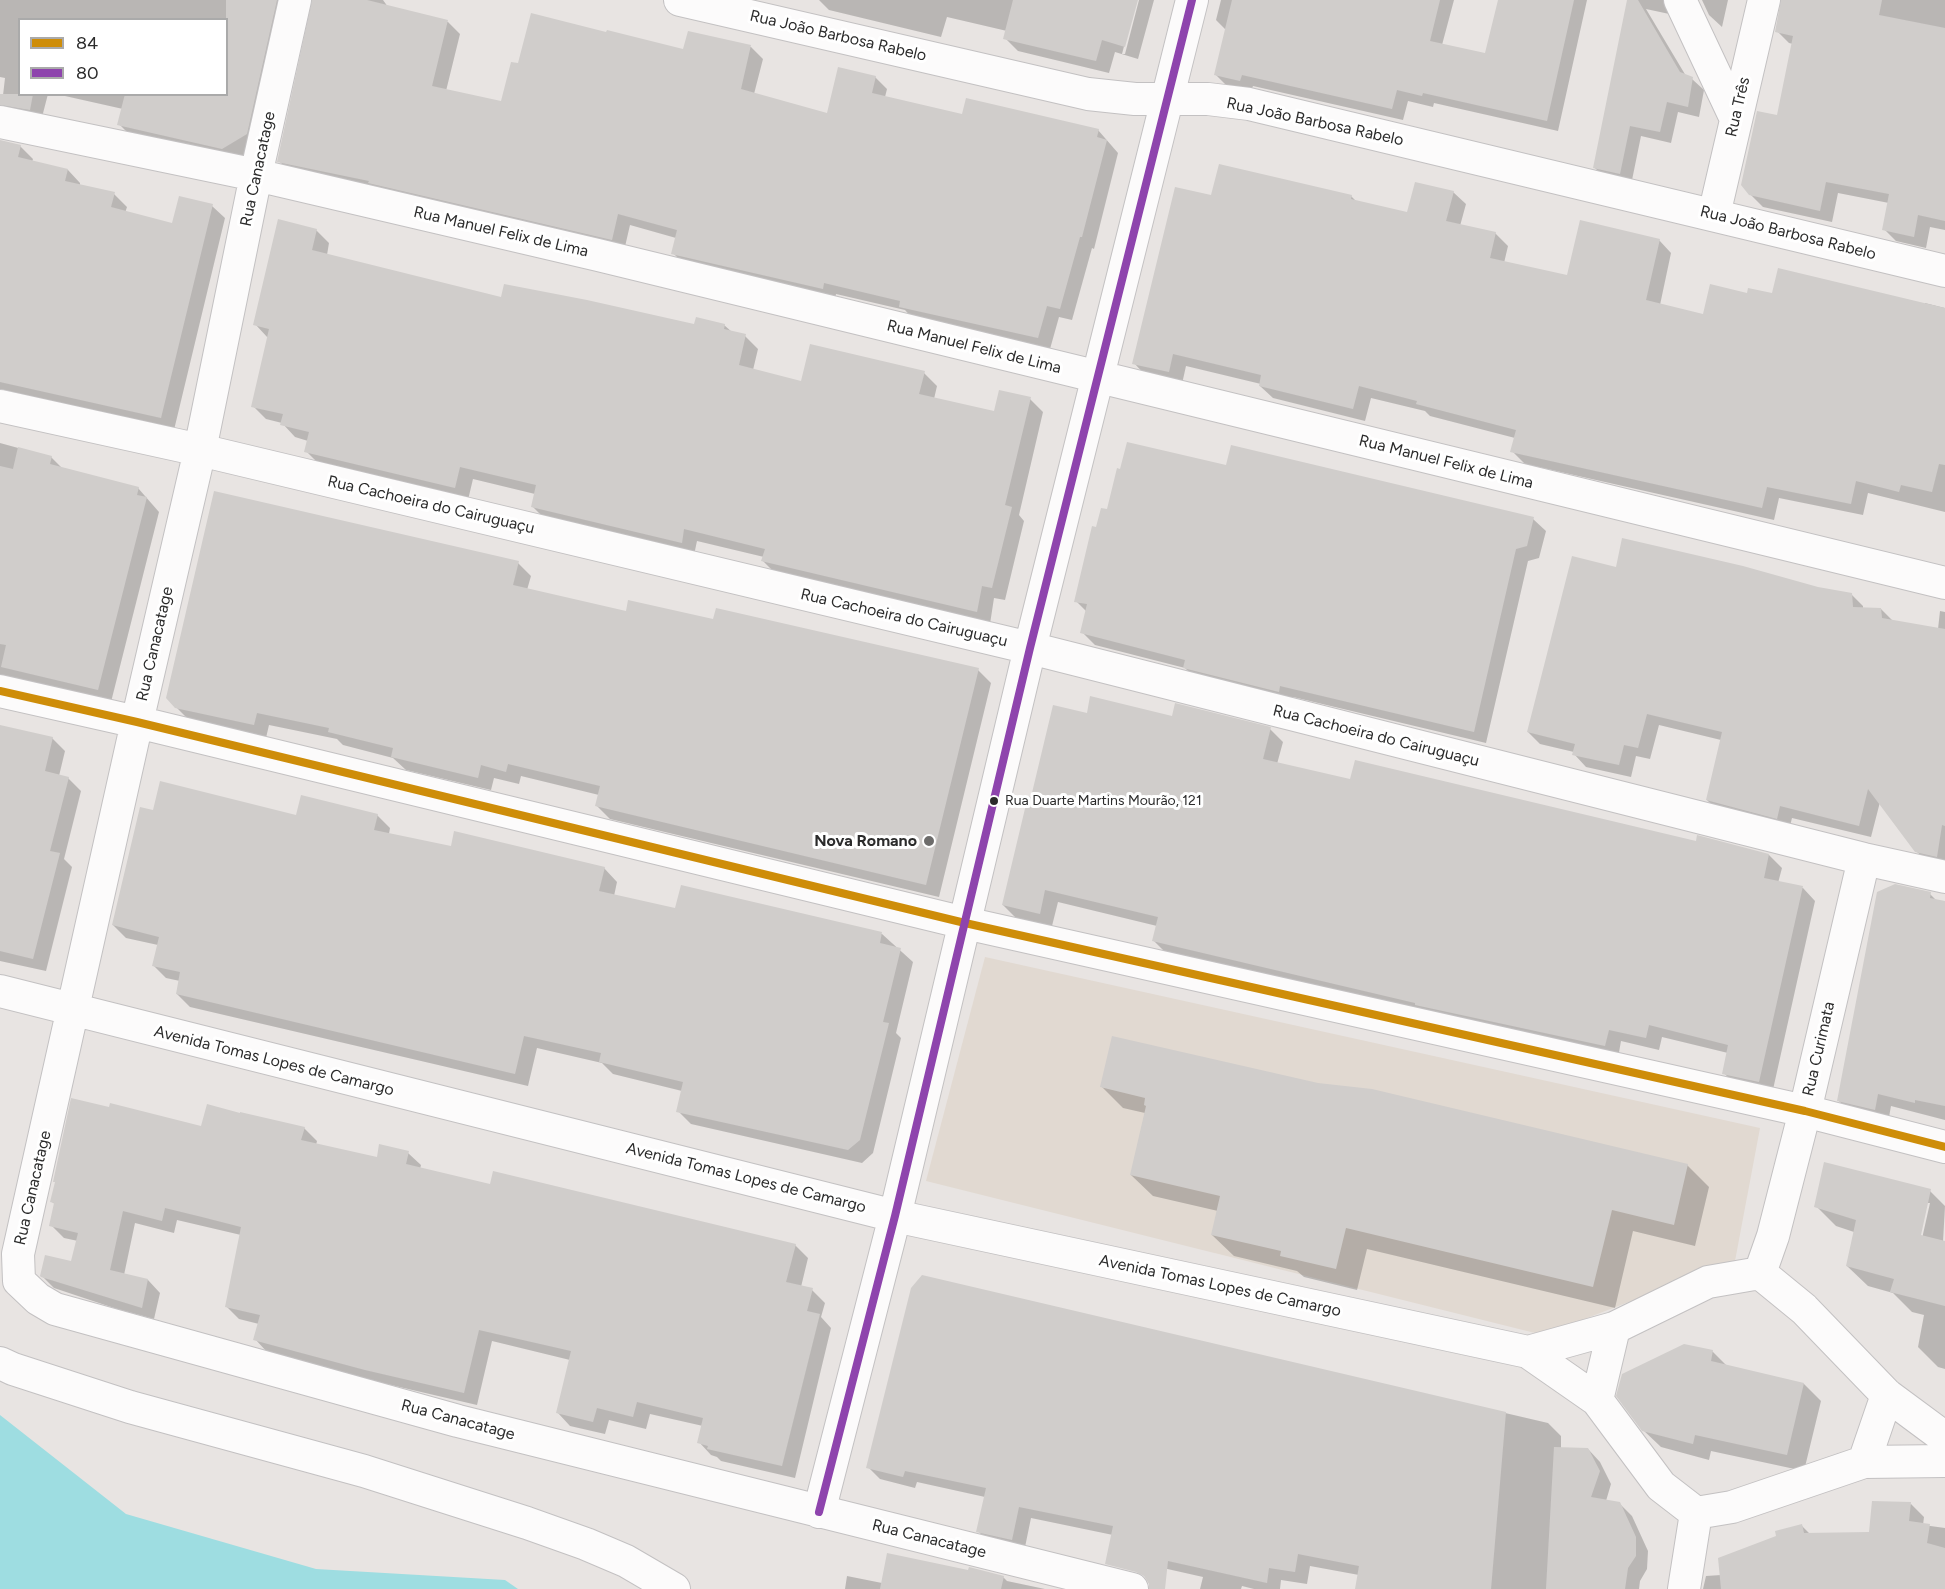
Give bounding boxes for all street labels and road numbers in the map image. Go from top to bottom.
street label: Rua João Barbosa Rabelo [748,6,928,66]
street label: Rua Três [1722,75,1754,139]
street label: Rua João Barbosa Rabelo [1225,94,1405,150]
street label: Rua Canacatage [236,110,280,228]
street label: Rua João Barbosa Rabelo [1698,202,1878,264]
street label: Rua Manuel Felix de Lima [412,203,590,261]
street label: Rua Manuel Felix de Lima [885,316,1063,378]
street label: Rua Manuel Felix de Lima [1357,431,1535,493]
street label: Rua Cachoeira do Cairuguaçu [326,472,536,538]
street label: Rua Canacatage [132,585,178,703]
street label: Rua Cachoeira do Cairuguaçu [799,585,1009,651]
street label: Rua Cachoeira do Cairuguaçu [1271,701,1481,771]
street label: Rua Curimata [1799,1000,1839,1098]
street label: Avenida Tomas Lopes de Camargo [152,1022,396,1100]
street label: Rua Canacatage [10,1129,56,1247]
street label: Avenida Tomas Lopes de Camargo [624,1139,868,1217]
street label: Avenida Tomas Lopes de Camargo [1097,1251,1343,1321]
street label: Rua Canacatage [399,1396,517,1444]
street label: Rua Canacatage [870,1516,988,1562]

